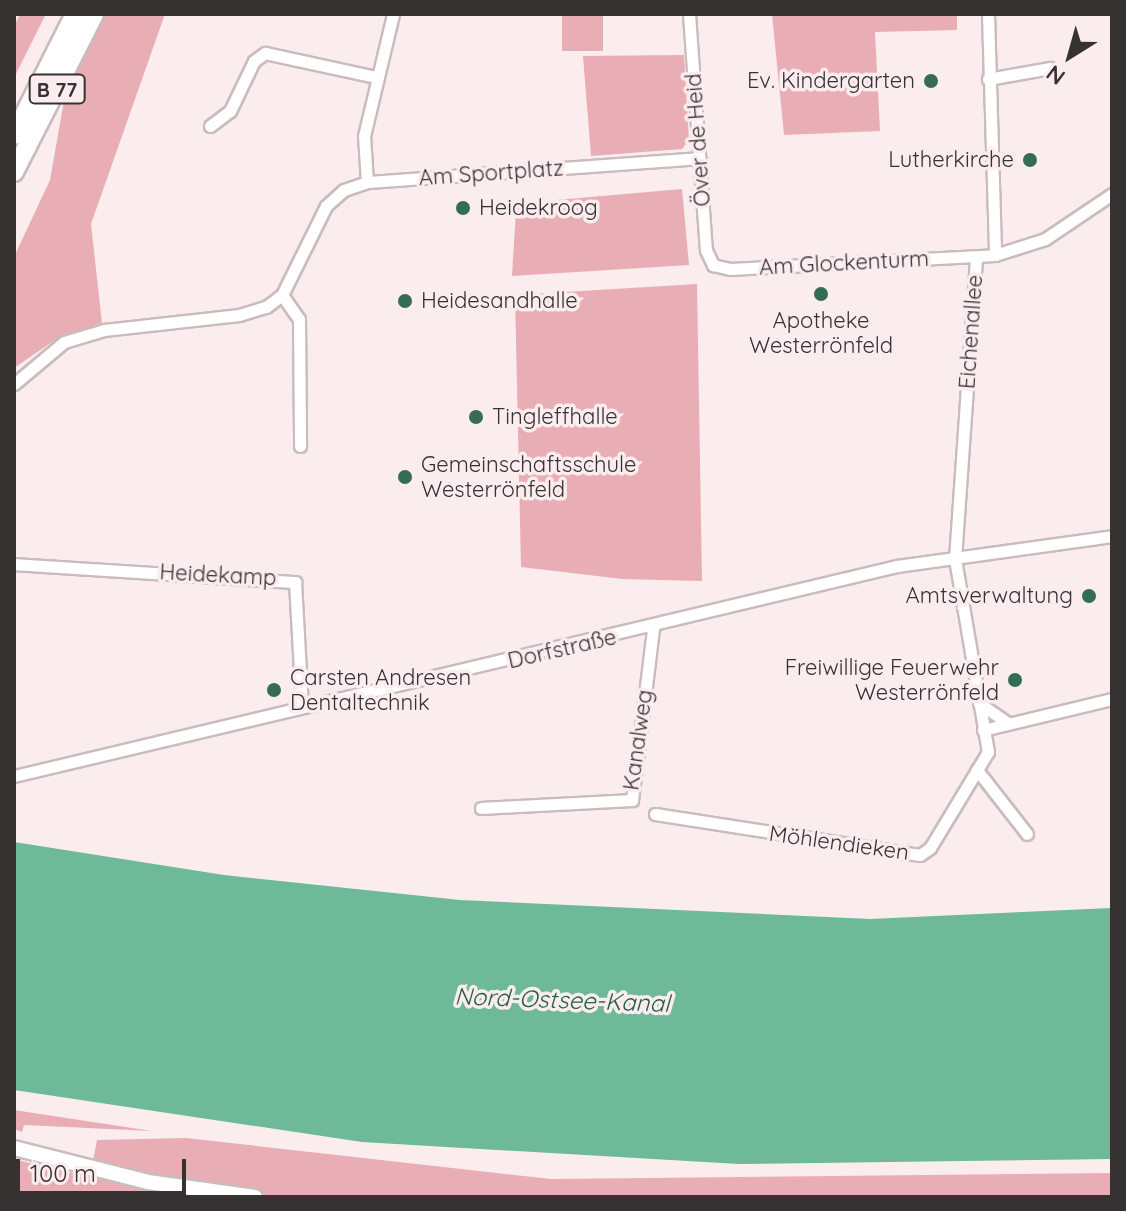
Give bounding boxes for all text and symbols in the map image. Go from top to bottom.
north arrow [1030,16,1110,96]
text: N [1041,59,1070,91]
place label: Ev. Kindergarten [747,68,915,94]
marker: Ev. Kindergarten [922,72,940,90]
road number: B 77 [27,73,87,105]
street label: Över de Heid [680,73,716,207]
place label: Lutherkirche [888,147,1014,173]
marker: Lutherkirche [1021,151,1039,169]
street label: Am Sportplatz [418,155,564,191]
place label: Heidekroog [479,195,598,221]
marker: Heidekroog [454,199,472,217]
street label: Am Glockenturm [758,245,930,281]
street label: Eichenallee [954,274,988,390]
marker: Apotheke Westerrönfeld [812,285,830,303]
place label: Heidesandhalle [421,288,578,314]
marker: Heidesandhalle [396,292,414,310]
place label: Apotheke Westerrönfeld [749,307,893,358]
place label: Tingleffhalle [492,404,618,430]
marker: Tingleffhalle [467,408,485,426]
place label: Gemeinschaftsschule Westerrönfeld [421,451,636,502]
marker: Gemeinschaftsschule Westerrönfeld [396,468,414,486]
street label: Heidekamp [159,559,277,591]
place label: Amtsverwaltung [906,583,1073,609]
marker: Amtsverwaltung [1080,587,1098,605]
street label: Dorfstraße [505,624,619,674]
place label: Freiwillige Feuerwehr Westerrönfeld [785,654,999,706]
place label: Carsten Andresen Dentaltechnik [290,664,471,716]
marker: Freiwillige Feuerwehr Westerrönfeld [1006,671,1024,689]
marker: Carsten Andresen Dentaltechnik [265,681,283,699]
street label: Kanalweg [618,688,658,792]
street label: Möhlendieken [767,820,911,866]
water label: Nord-Ostsee-Kanal [454,982,670,1018]
scale bar [20,1143,190,1193]
text: 100 m [30,1158,96,1188]

